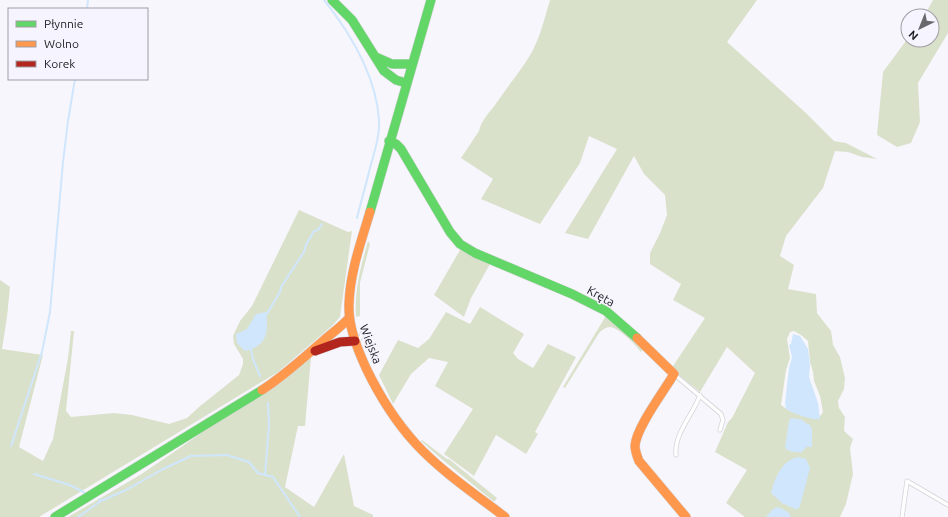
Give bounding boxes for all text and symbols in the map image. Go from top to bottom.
legend [8,8,148,80]
north arrow [900,8,940,48]
text: Płynnie [44,17,83,30]
text: N [906,28,920,43]
text: Wolno [44,37,79,50]
text: Korek [44,57,75,70]
street label: Kręta [585,283,617,309]
street label: Wiejska [358,322,384,366]

